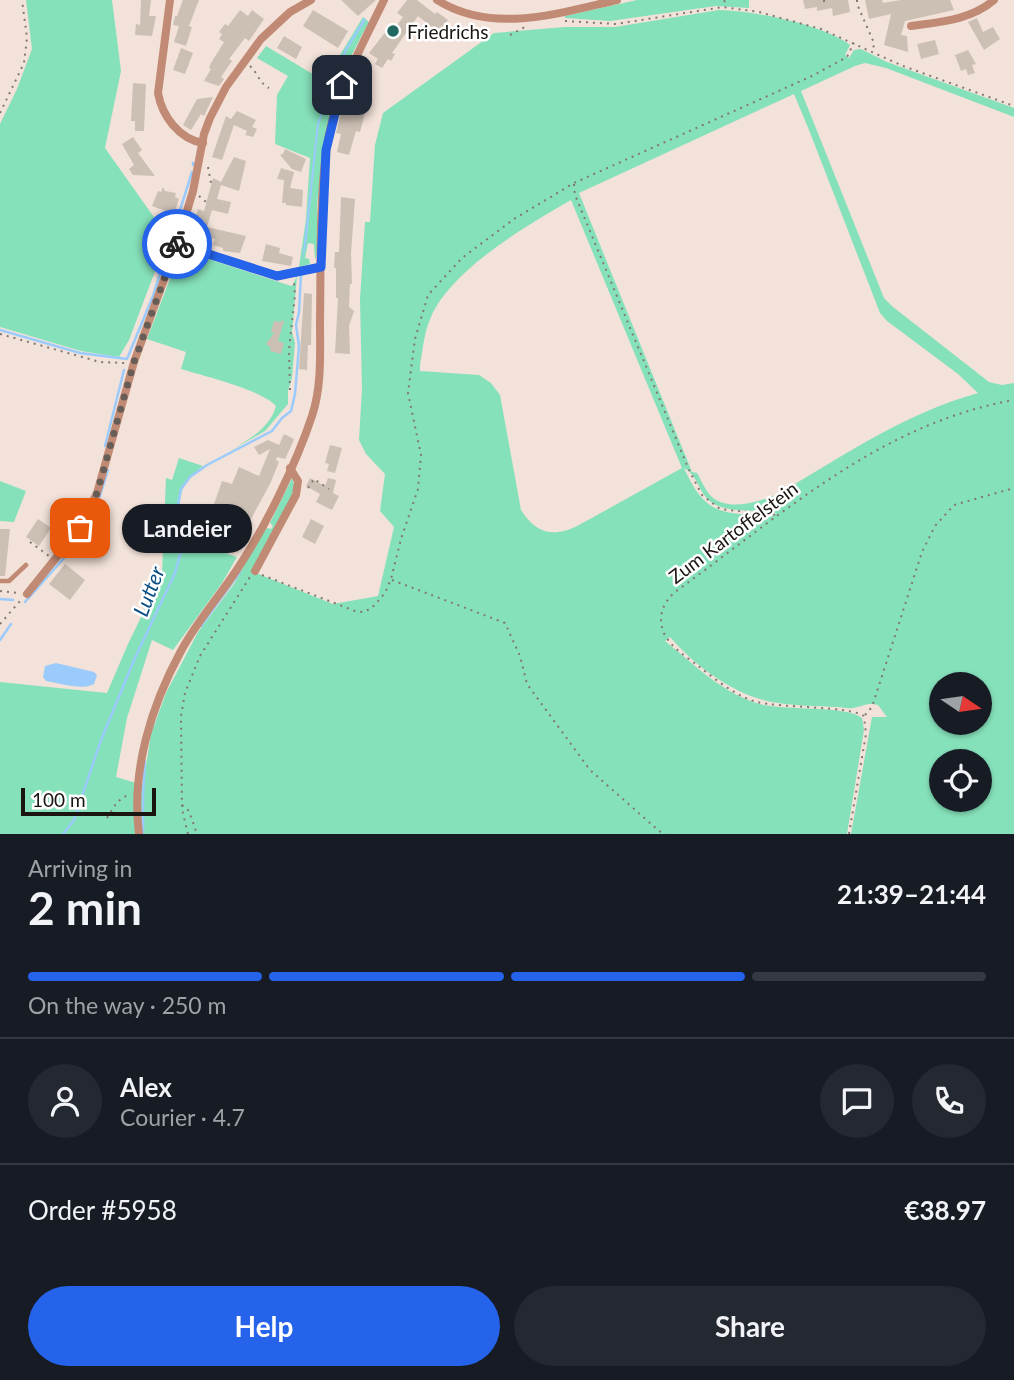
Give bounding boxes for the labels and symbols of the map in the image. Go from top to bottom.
place label: Friedrichs [407,20,488,43]
marker: Friedrichs [385,23,401,39]
pin [312,55,372,115]
courier [142,209,212,279]
street label: Zum Kartoffelstein [664,476,802,588]
pin [50,498,110,558]
callout: Landeier [122,504,252,552]
water label: Lutter [127,562,169,619]
north arrow [929,672,992,735]
scale bar [21,785,156,817]

